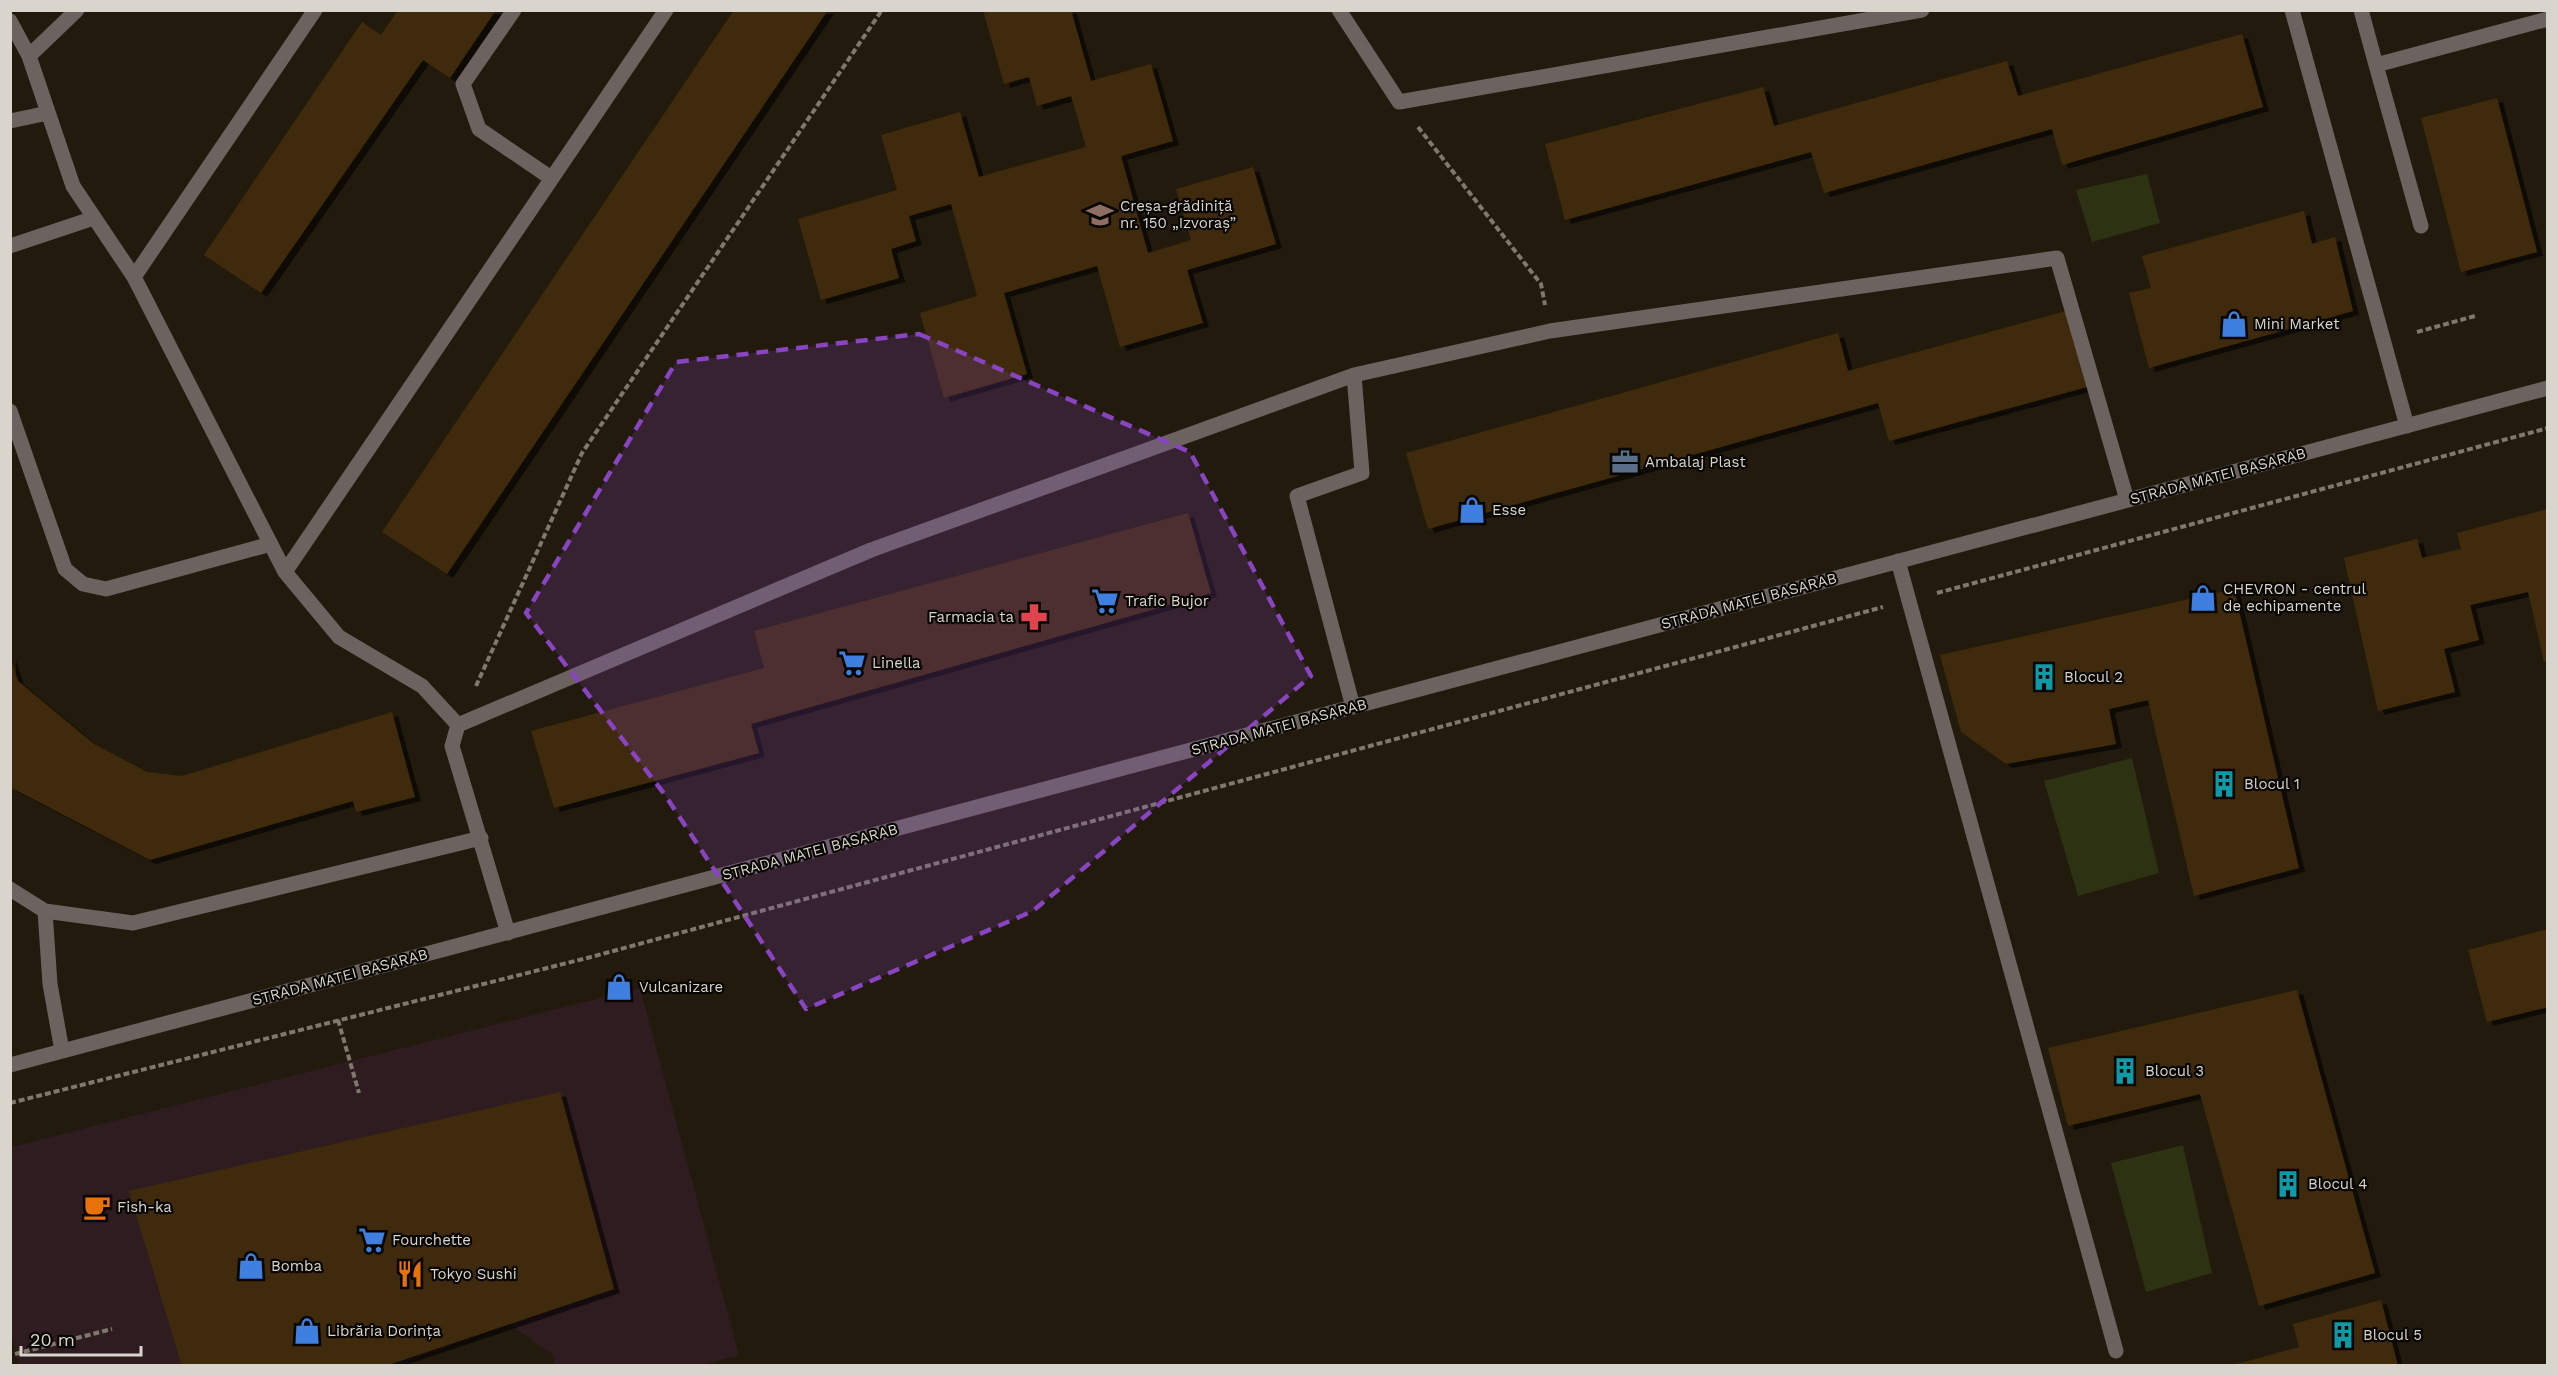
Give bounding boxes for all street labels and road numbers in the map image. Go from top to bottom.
street label: STRADA MATEI BASARAB [2128,444,2308,508]
street label: STRADA MATEI BASARAB [1659,569,1839,633]
street label: STRADA MATEI BASARAB [1189,695,1369,759]
street label: STRADA MATEI BASARAB [720,820,900,884]
street label: STRADA MATEI BASARAB [250,945,430,1009]

